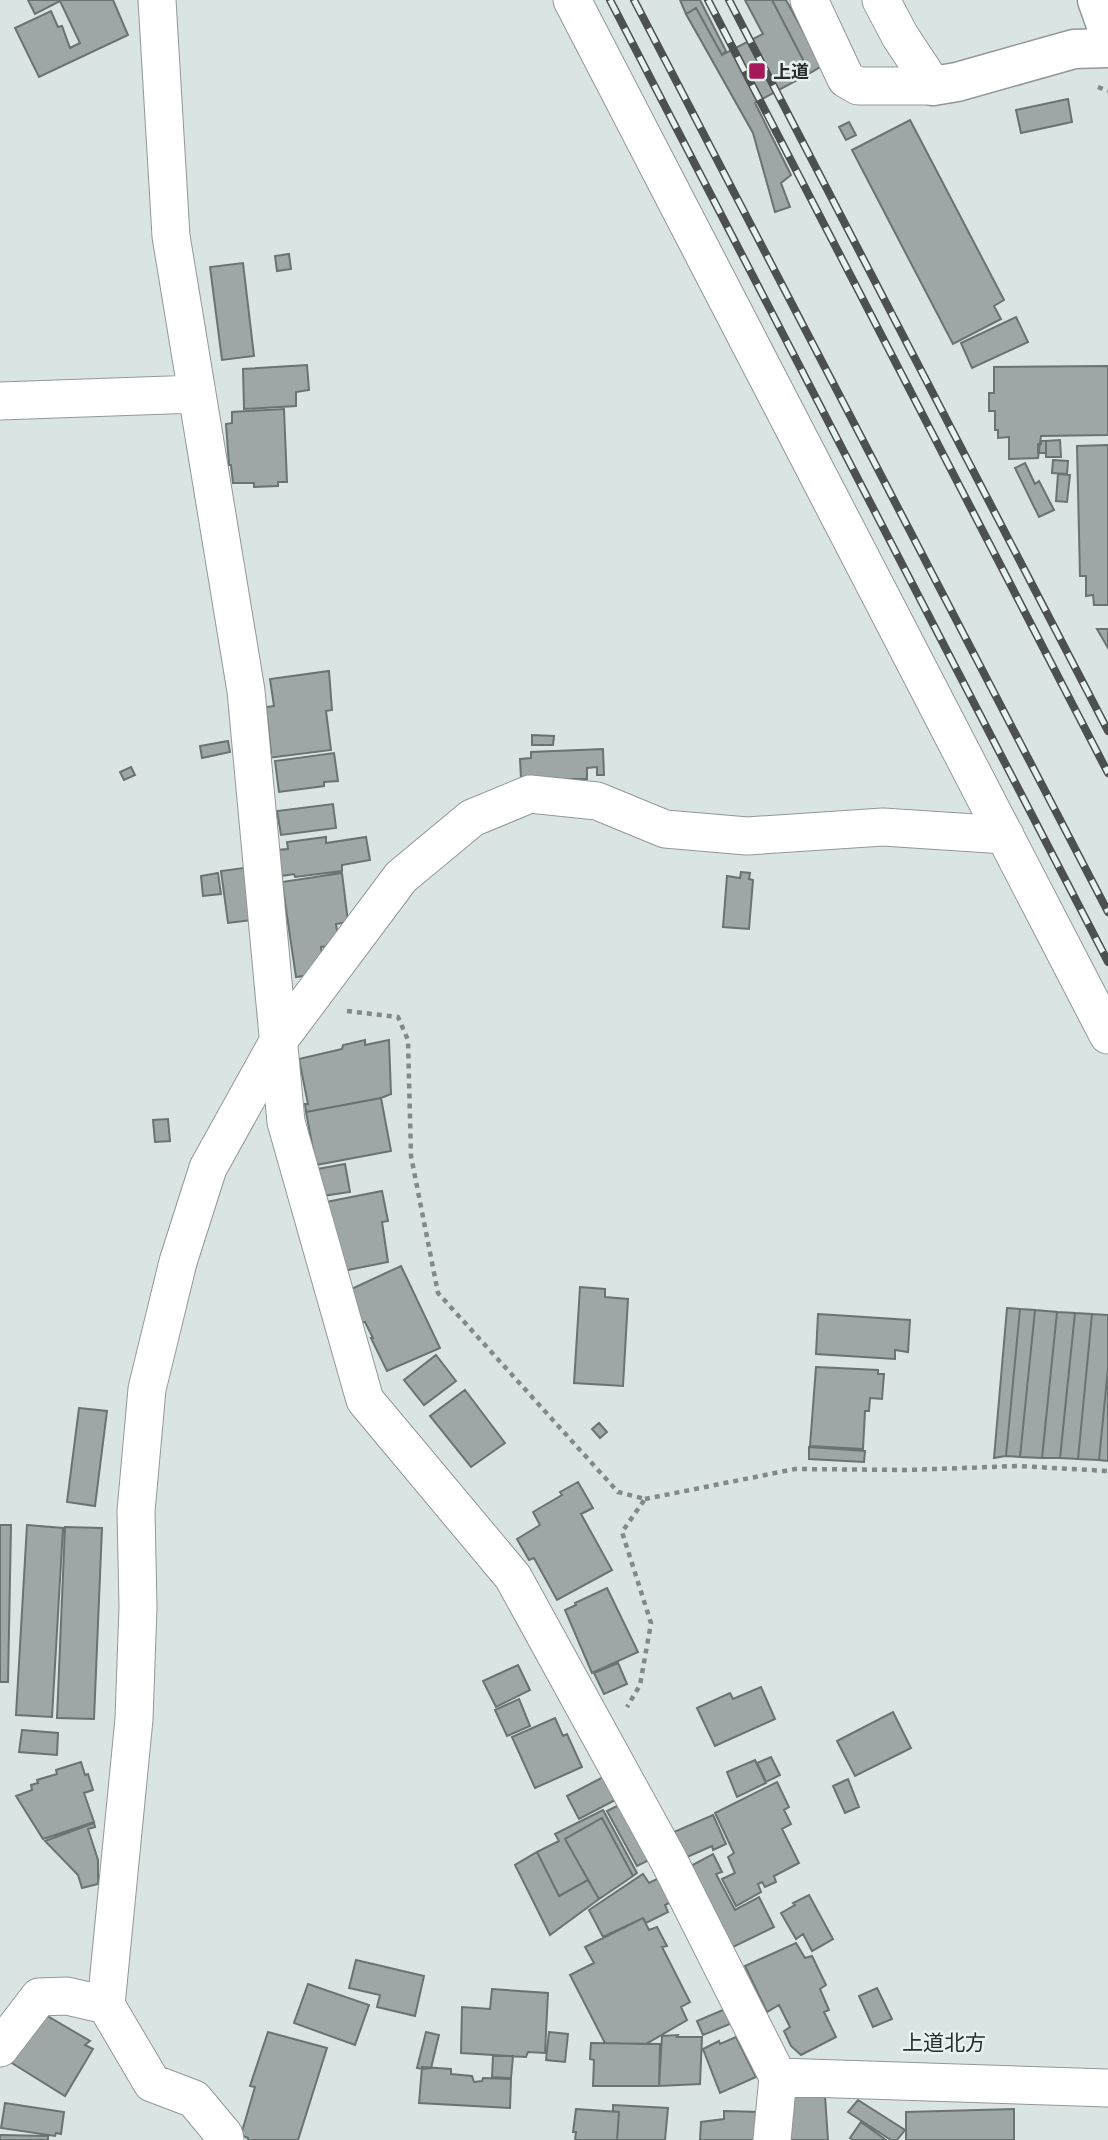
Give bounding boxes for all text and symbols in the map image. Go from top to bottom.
place label: 上道 [773,60,809,83]
marker: 上道 [747,61,767,81]
district label: 上道北方 [902,2029,986,2056]

